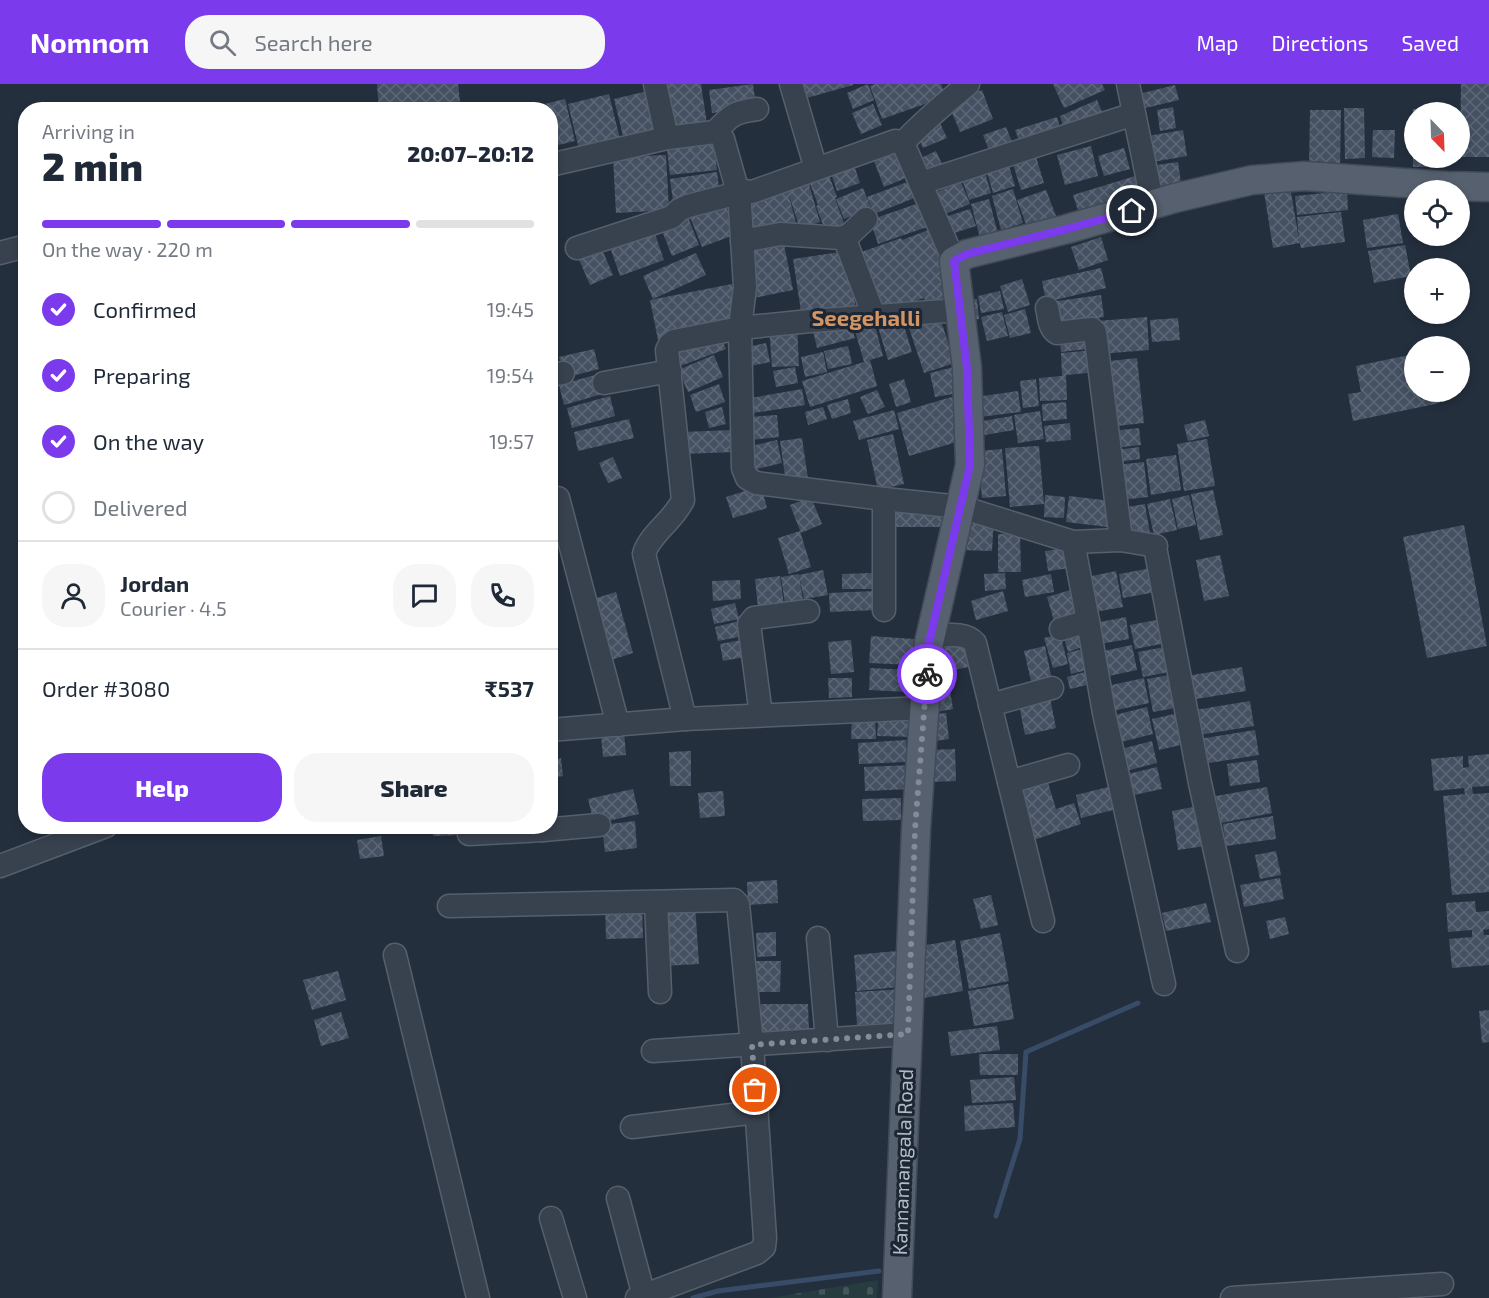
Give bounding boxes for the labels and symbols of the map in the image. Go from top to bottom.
north arrow [1404,102,1470,168]
pin [1106,185,1157,236]
district label: Seegehalli [811,304,921,330]
courier [897,644,957,704]
pin [729,1064,780,1115]
street label: Kannamangala Road [887,1068,917,1256]

